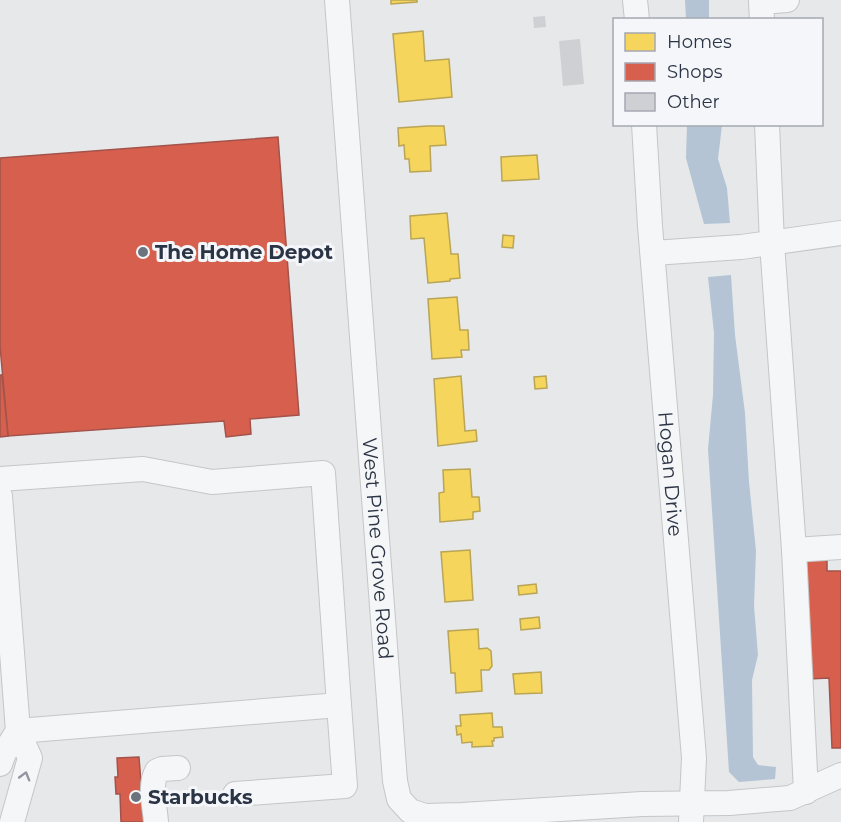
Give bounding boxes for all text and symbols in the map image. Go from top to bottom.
legend [613,18,823,126]
text: Homes [667,31,732,53]
text: Shops [667,61,723,83]
text: Other [667,91,720,113]
place label: The Home Depot [155,240,333,264]
marker: The Home Depot [136,245,150,259]
street label: Hogan Drive [653,410,688,538]
street label: West Pine Grove Road [358,437,398,660]
one-way arrow [18,771,30,782]
place label: Starbucks [148,785,253,809]
marker: Starbucks [129,790,143,804]

